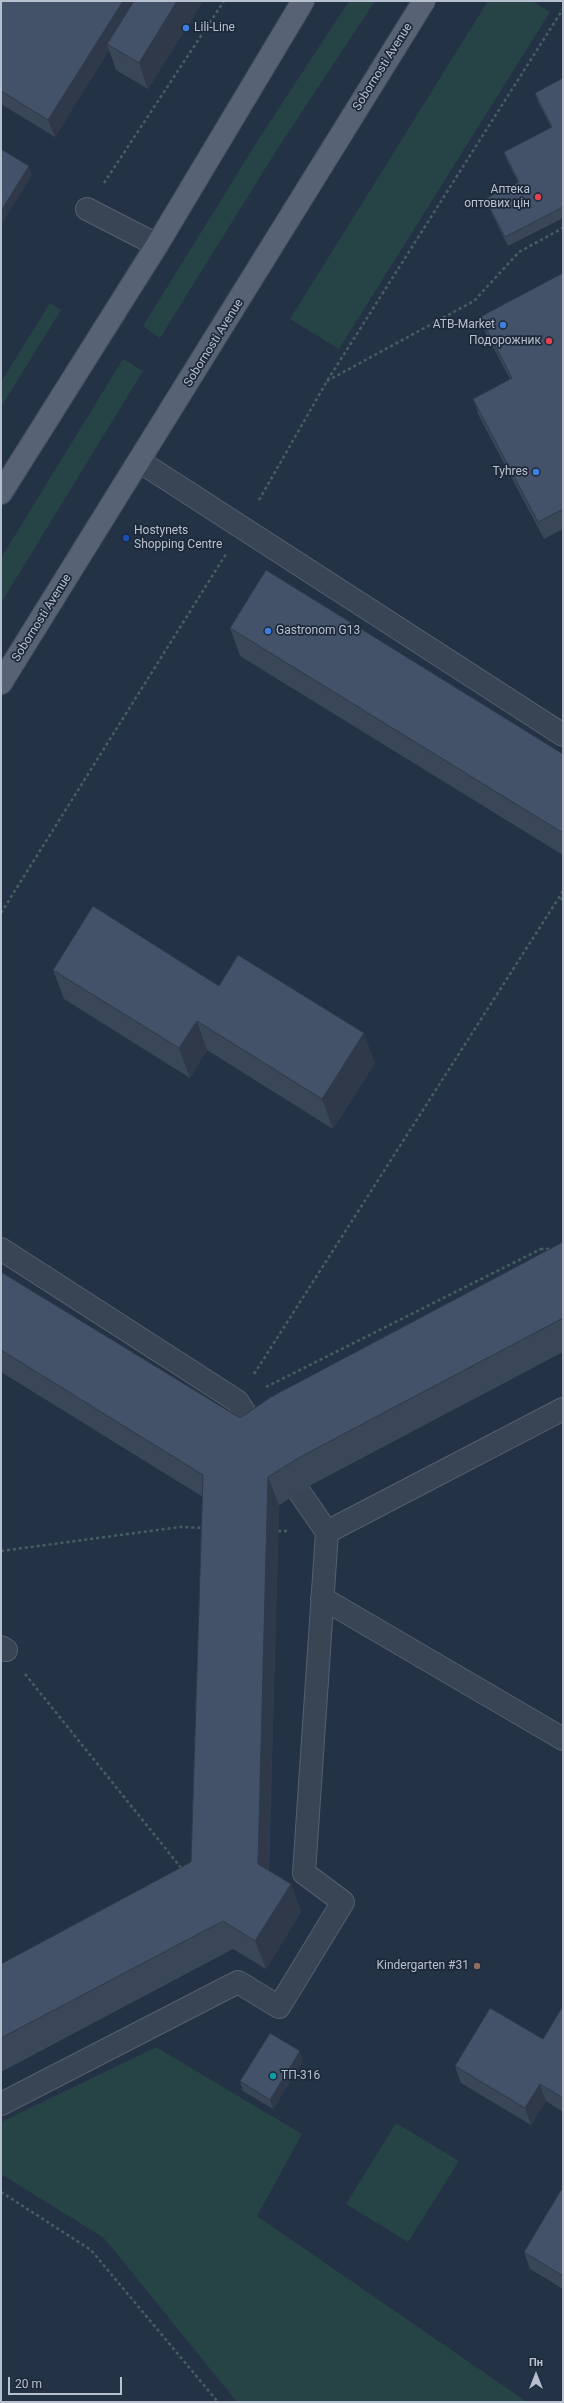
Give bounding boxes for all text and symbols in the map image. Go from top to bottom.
place label: Lili-Line [194,21,235,35]
street label: Sobornosti Avenue [350,21,416,113]
marker: Lili-Line [181,23,191,33]
place label: Аптека оптових цін [464,183,530,211]
marker: Аптека оптових цін [533,192,543,202]
street label: Sobornosti Avenue [181,297,247,389]
place label: ATB-Market [433,318,495,332]
marker: ATB-Market [498,320,508,330]
place label: Подорожник [469,334,541,348]
marker: Подорожник [544,336,554,346]
place label: Tyhres [492,465,528,479]
marker: Tyhres [531,467,541,477]
place label: Hostynets Shopping Centre [134,524,222,552]
marker: Hostynets Shopping Centre [121,533,131,543]
street label: Sobornosti Avenue [9,572,75,664]
place label: Gastronom G13 [276,624,360,638]
marker: Gastronom G13 [263,626,273,636]
place label: Kindergarten #31 [376,1959,469,1973]
marker: Kindergarten #31 [472,1961,482,1971]
place label: ТП-316 [281,2069,320,2083]
marker: ТП-316 [268,2071,278,2081]
north arrow [516,2355,556,2395]
text: Пн [529,2356,543,2369]
scale bar [10,2369,124,2395]
text: 20 m [15,2377,42,2391]

